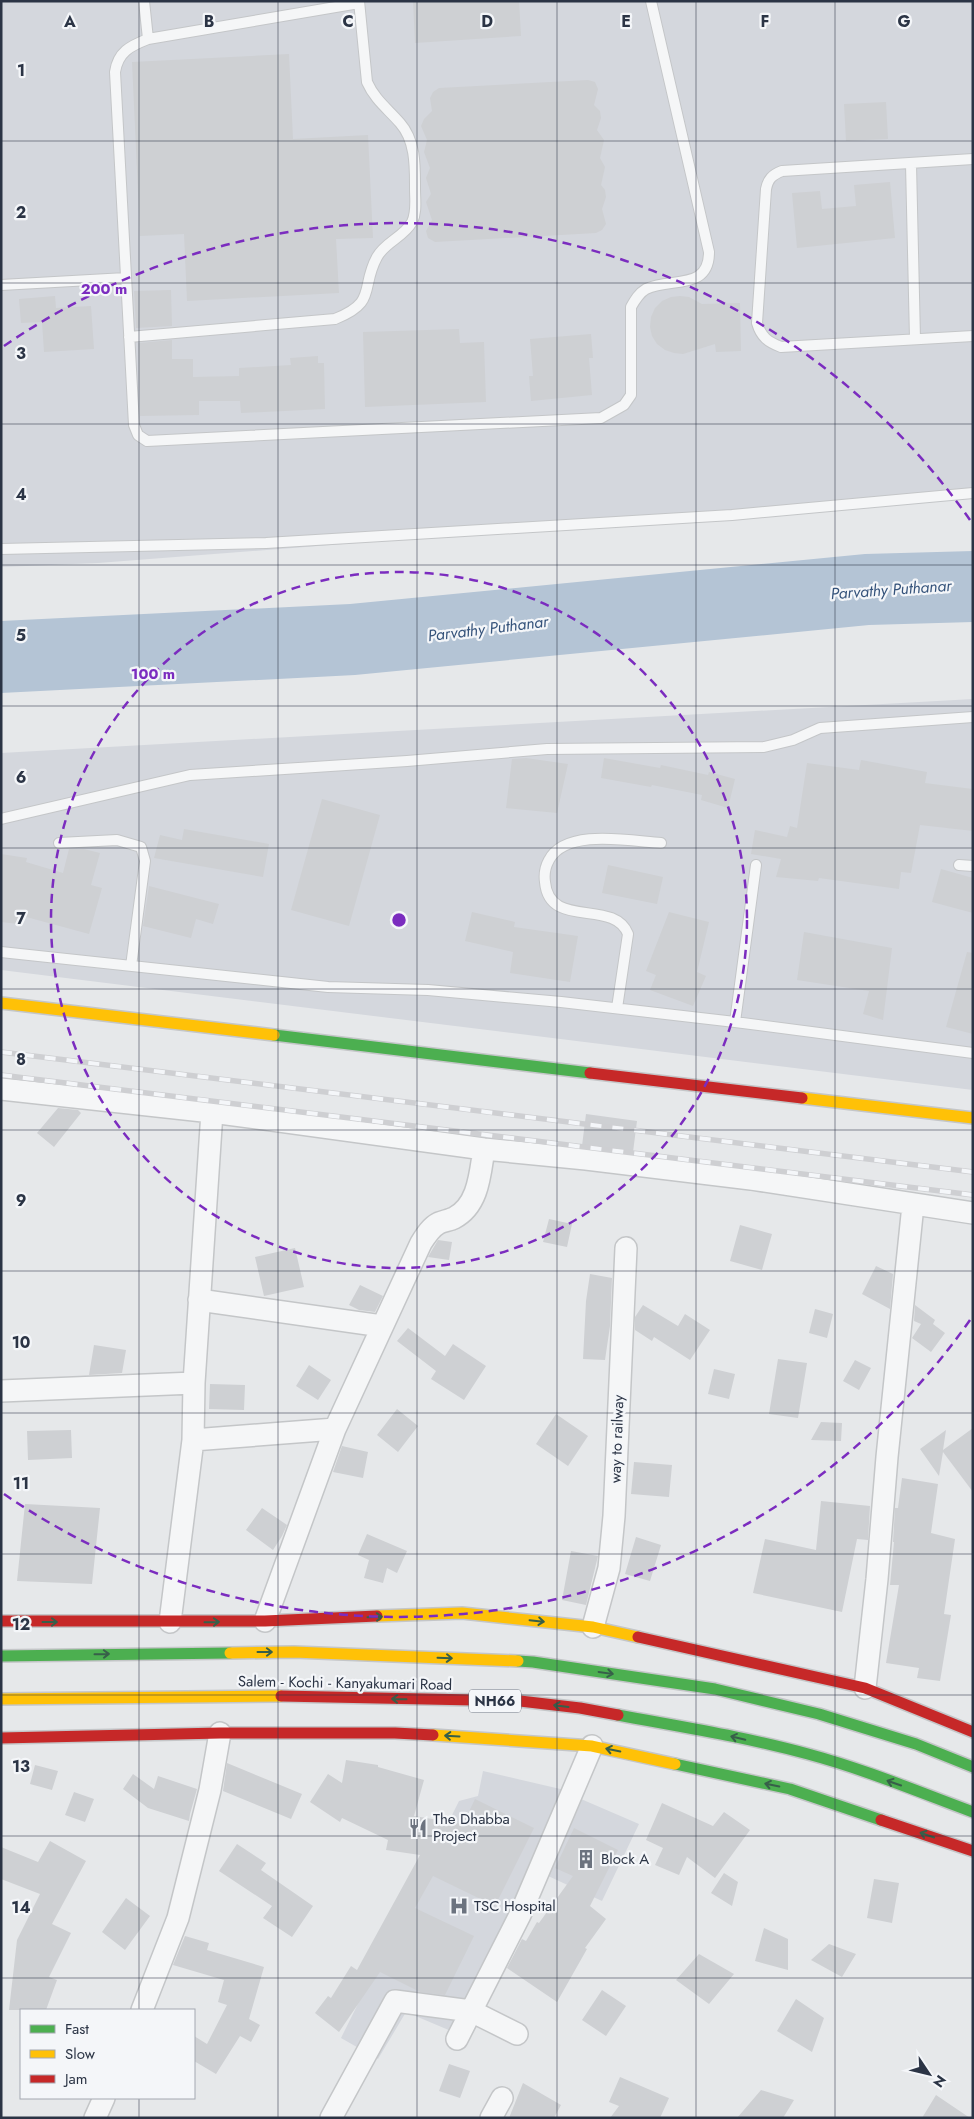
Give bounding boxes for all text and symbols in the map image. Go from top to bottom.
text: A [63,10,76,33]
text: B [204,10,214,33]
text: C [342,10,354,33]
text: D [481,10,493,33]
text: E [621,10,631,33]
text: F [761,10,769,33]
text: G [897,10,911,33]
text: 1 [17,59,25,82]
text: 2 [16,201,26,224]
text: 200 m [81,278,127,300]
text: 3 [16,342,26,365]
text: 4 [15,483,27,506]
water label: Parvathy Puthanar [830,574,954,605]
water label: Parvathy Puthanar [427,609,551,647]
text: 5 [16,624,26,647]
text: 100 m [131,663,175,685]
text: 6 [16,766,26,789]
text: 7 [16,907,26,930]
centre of rings [390,911,408,929]
text: 8 [16,1048,26,1071]
text: 9 [16,1189,26,1212]
text: 10 [12,1331,30,1354]
street label: way to railway [604,1394,630,1484]
text: 11 [13,1472,29,1495]
one-way arrow [367,1612,383,1621]
text: 12 [12,1613,30,1636]
one-way arrow [529,1616,545,1626]
one-way arrow [42,1617,58,1627]
one-way arrow [204,1617,220,1626]
one-way arrow [256,1647,273,1657]
one-way arrow [94,1649,110,1659]
one-way arrow [437,1654,453,1663]
one-way arrow [598,1668,614,1678]
street label: Salem - Kochi - Kanyakumari Road [238,1670,452,1696]
road number: NH66 [469,1690,521,1712]
one-way arrow [391,1694,407,1703]
one-way arrow [554,1701,570,1711]
one-way arrow [444,1732,460,1741]
one-way arrow [731,1733,747,1742]
one-way arrow [606,1745,622,1755]
text: 13 [12,1755,30,1778]
one-way arrow [887,1778,903,1787]
one-way arrow [765,1780,781,1789]
place label: The Dhabba Project [433,1808,510,1847]
restaurant icon: The Dhabba Project [407,1817,429,1839]
one-way arrow [919,1830,935,1840]
building icon: Block A [575,1848,597,1870]
place label: Block A [601,1848,649,1870]
hospital icon: TSC Hospital [448,1895,470,1917]
place label: TSC Hospital [474,1895,556,1917]
text: 14 [11,1896,31,1919]
legend [20,2009,195,2099]
text: Fast [65,2018,89,2040]
text: Slow [65,2043,96,2065]
north arrow [904,2049,954,2099]
text: Jam [63,2068,88,2090]
text: N [928,2071,951,2092]

